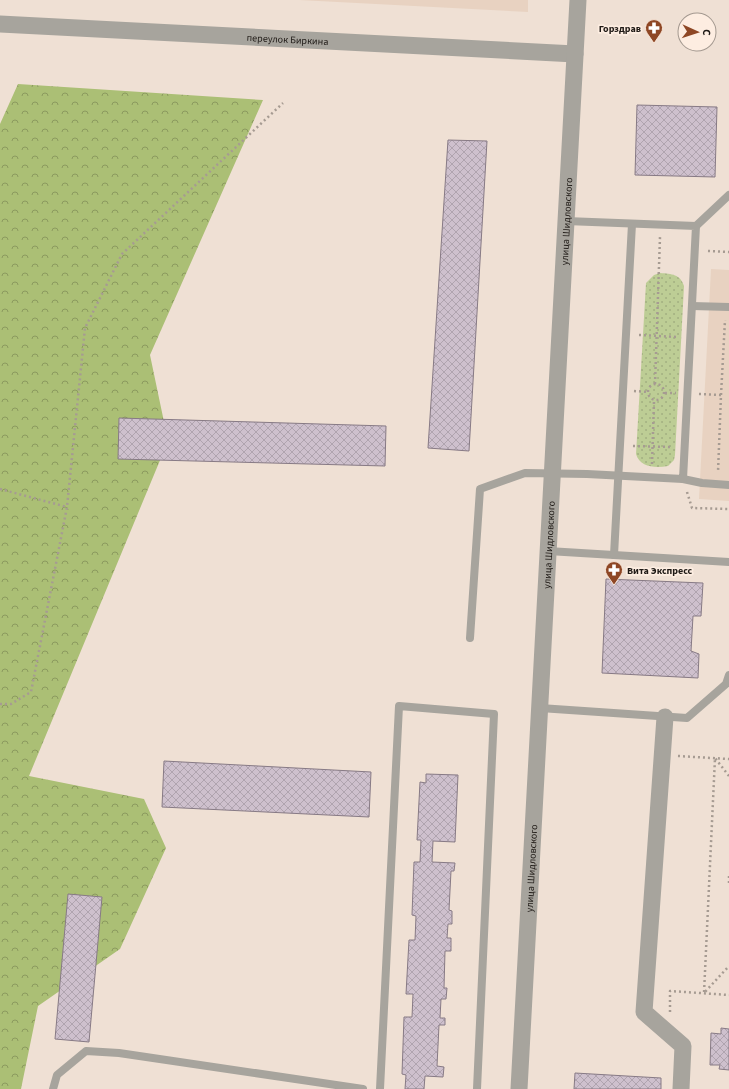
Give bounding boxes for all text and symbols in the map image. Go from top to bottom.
north arrow [677,12,717,52]
pharmacy icon: Горздрав [644,18,664,43]
place label: Горздрав [599,22,641,36]
text: С [699,29,714,37]
street label: переулок Биркина [246,31,329,49]
street label: улица Шидловского [558,177,576,266]
street label: улица Шидловского [540,501,559,589]
pharmacy icon: Вита Экспресс [604,560,624,585]
place label: Вита Экспресс [627,564,693,578]
street label: улица Шидловского [523,824,541,913]

